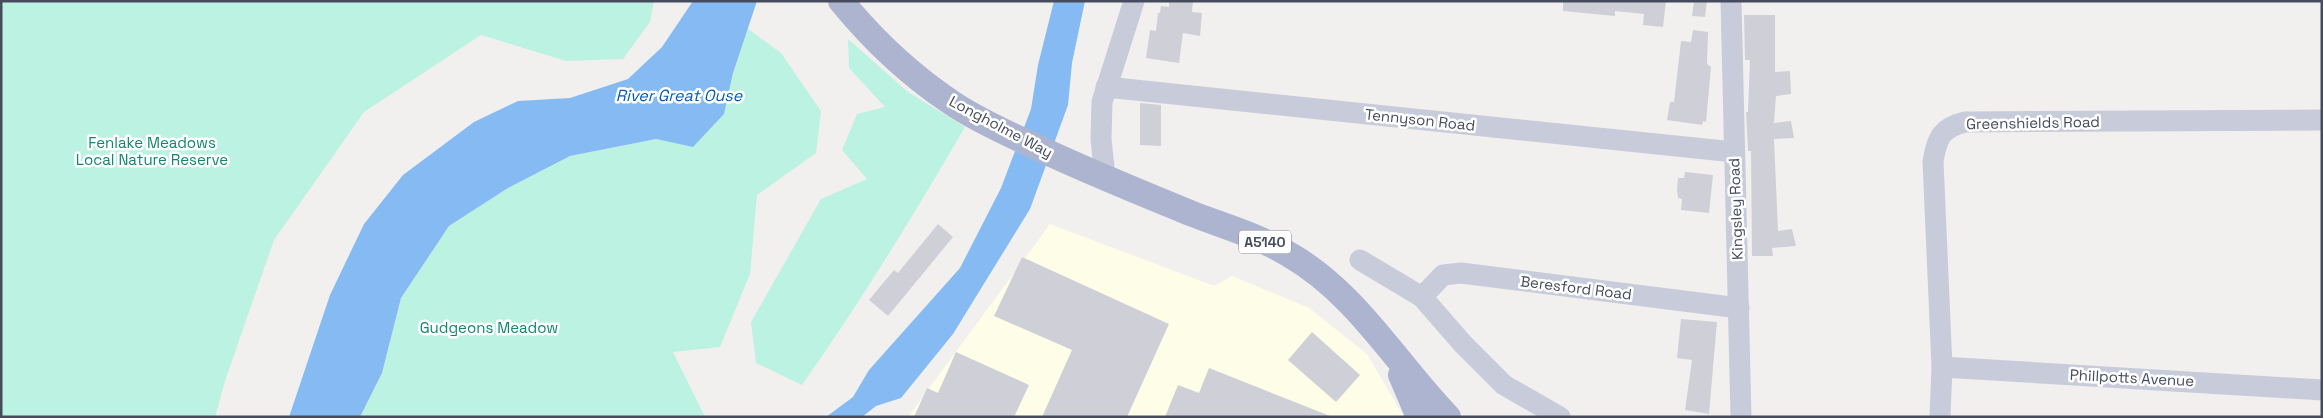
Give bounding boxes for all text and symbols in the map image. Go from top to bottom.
water label: River Great Ouse [616,85,743,106]
street label: Longholme Way [946,91,1056,162]
street label: Tennyson Road [1364,104,1476,135]
street label: Greenshields Road [1966,112,2100,133]
park label: Fenlake Meadows Local Nature Reserve [76,133,228,169]
street label: Kingsley Road [1724,158,1747,260]
road number: A5140 [1239,230,1291,253]
street label: Beresford Road [1519,271,1633,304]
park label: Gudgeons Meadow [420,318,558,337]
street label: Phillpotts Avenue [2069,365,2195,390]

